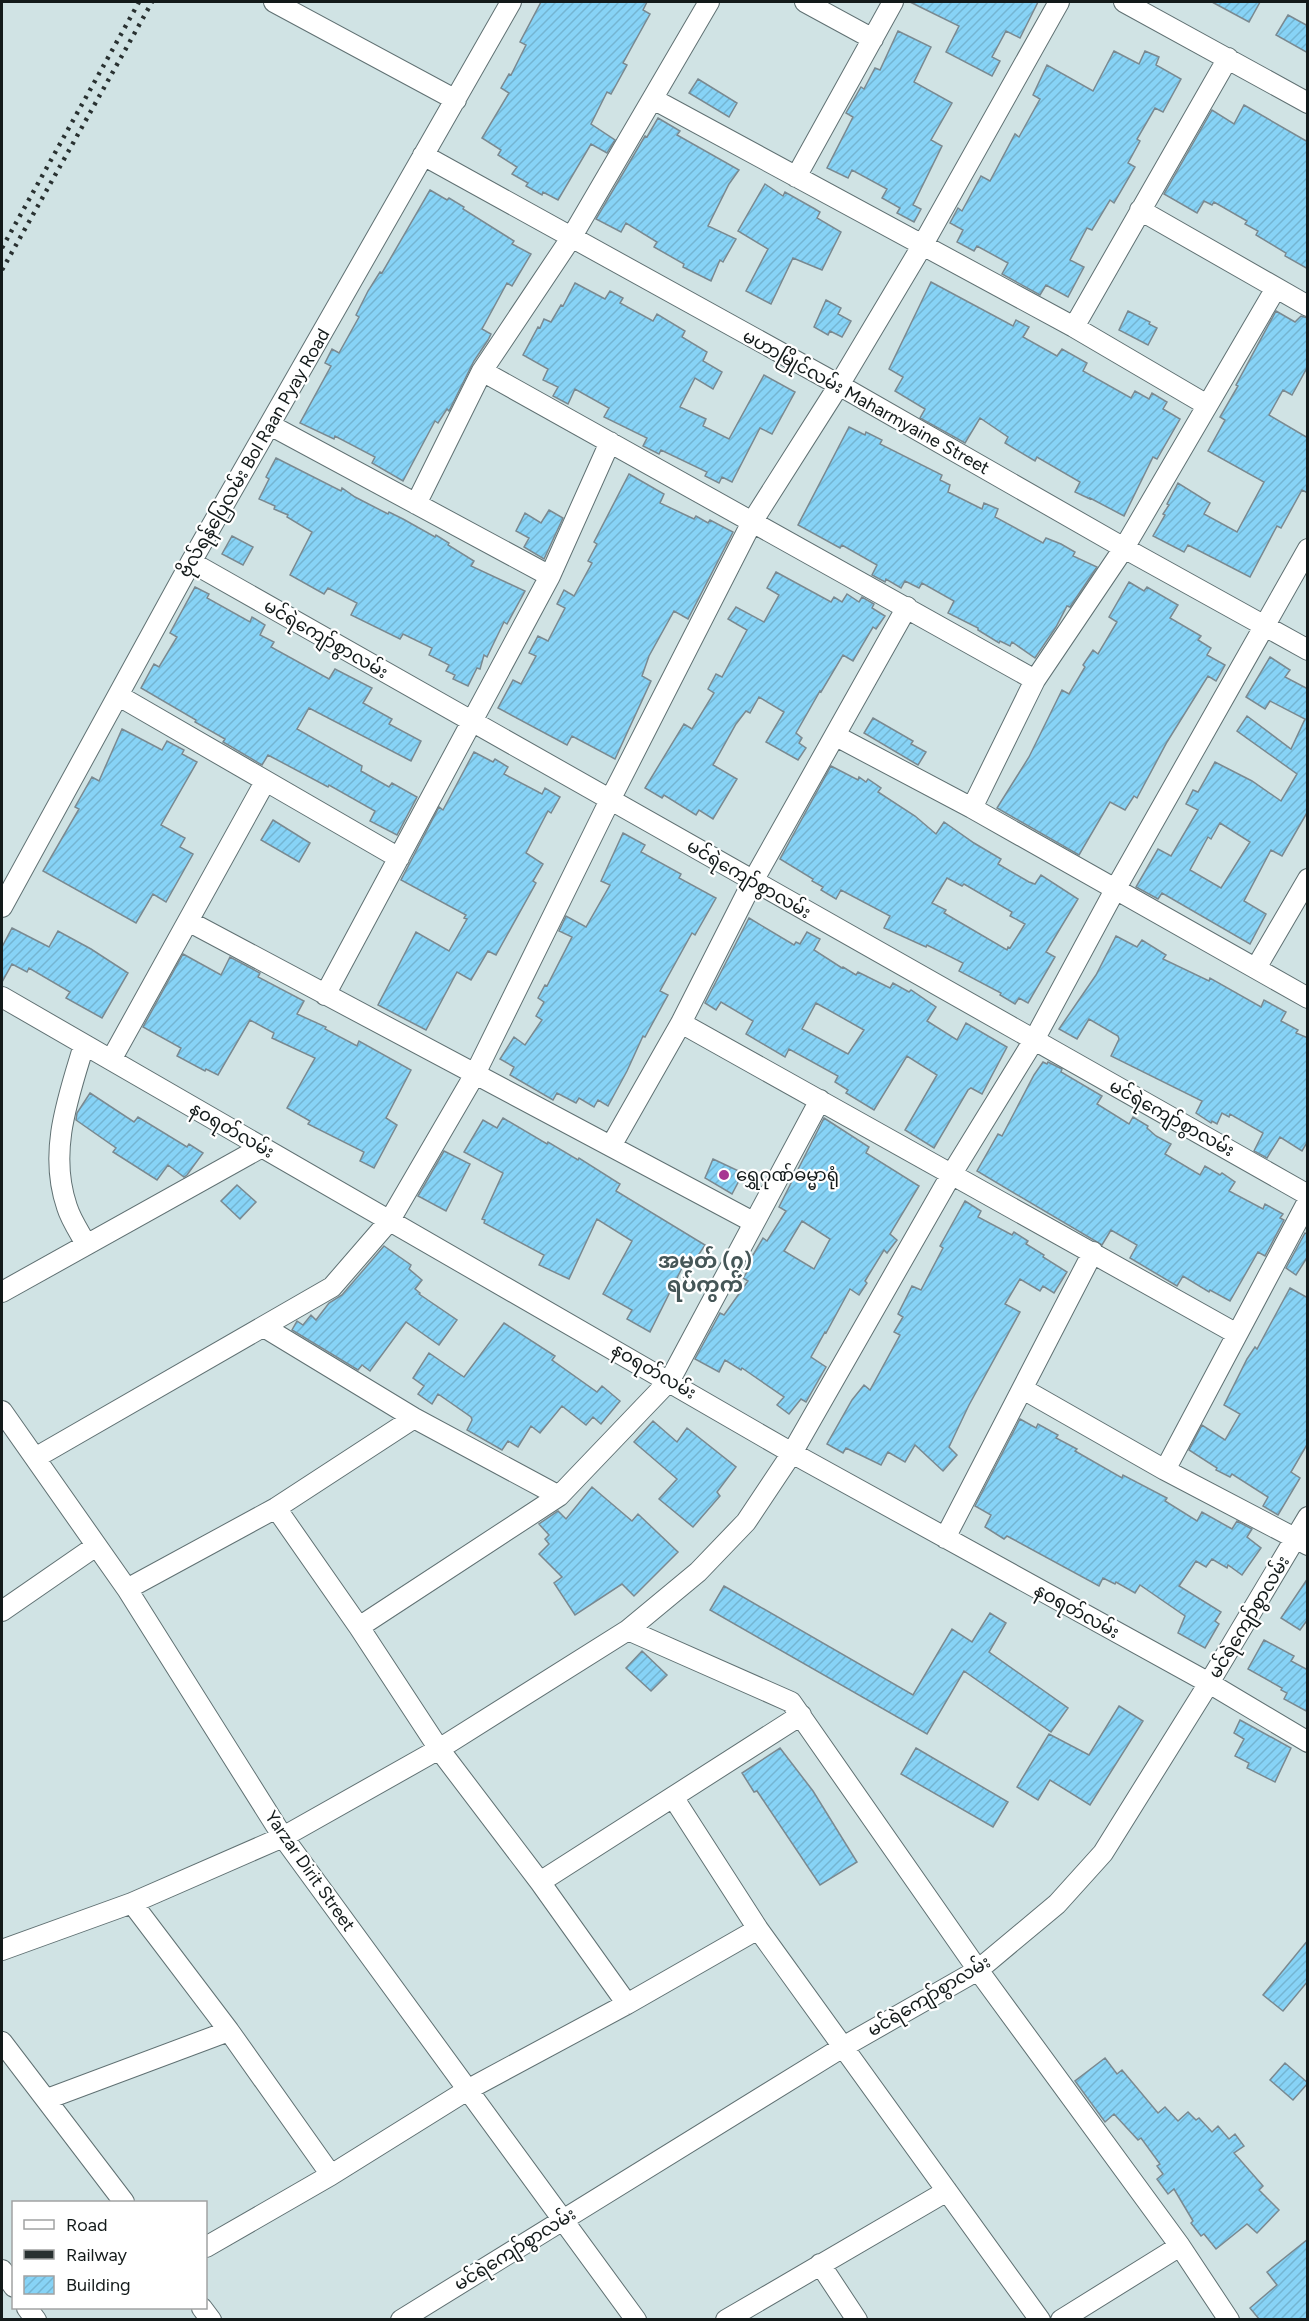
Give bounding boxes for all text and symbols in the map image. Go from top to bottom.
street label: မဟာမြိုင်လမ်း Maharmyaine Street [737,322,995,483]
street label: ဗိုလ်ရန်ပြေလမ်း Bol Raan Pyay Road [171,323,338,583]
street label: မင်ရဲကျော်စွာလမ်း [258,593,393,687]
street label: မင်ရဲကျော်စွာလမ်း [681,833,816,927]
street label: မင်ရဲကျော်စွာလမ်း [1104,1073,1239,1165]
street label: နဝရတ်လမ်း [184,1095,279,1166]
place label: ရွှေဂုဏ်ဓမ္မာရုံ [736,1162,839,1190]
marker: ရွှေဂုဏ်ဓမ္မာရုံ [717,1168,731,1182]
district label: အမှတ် (၇) ရပ်ကွက် [658,1245,752,1302]
street label: နဝရတ်လမ်း [606,1336,701,1407]
street label: မင်ရဲကျော်စွာလမ်း [1202,1551,1298,1684]
street label: နဝရတ်လမ်း [1029,1577,1124,1647]
street label: Yarzar Dirit Street [260,1806,360,1936]
street label: မင်ရဲကျော်စွာလမ်း [863,1949,996,2045]
legend [12,2201,207,2309]
street label: မင်ရဲကျော်စွာလမ်း [449,2201,582,2299]
text: Road [66,2214,107,2236]
text: Railway [66,2244,128,2266]
text: Building [66,2274,131,2296]

